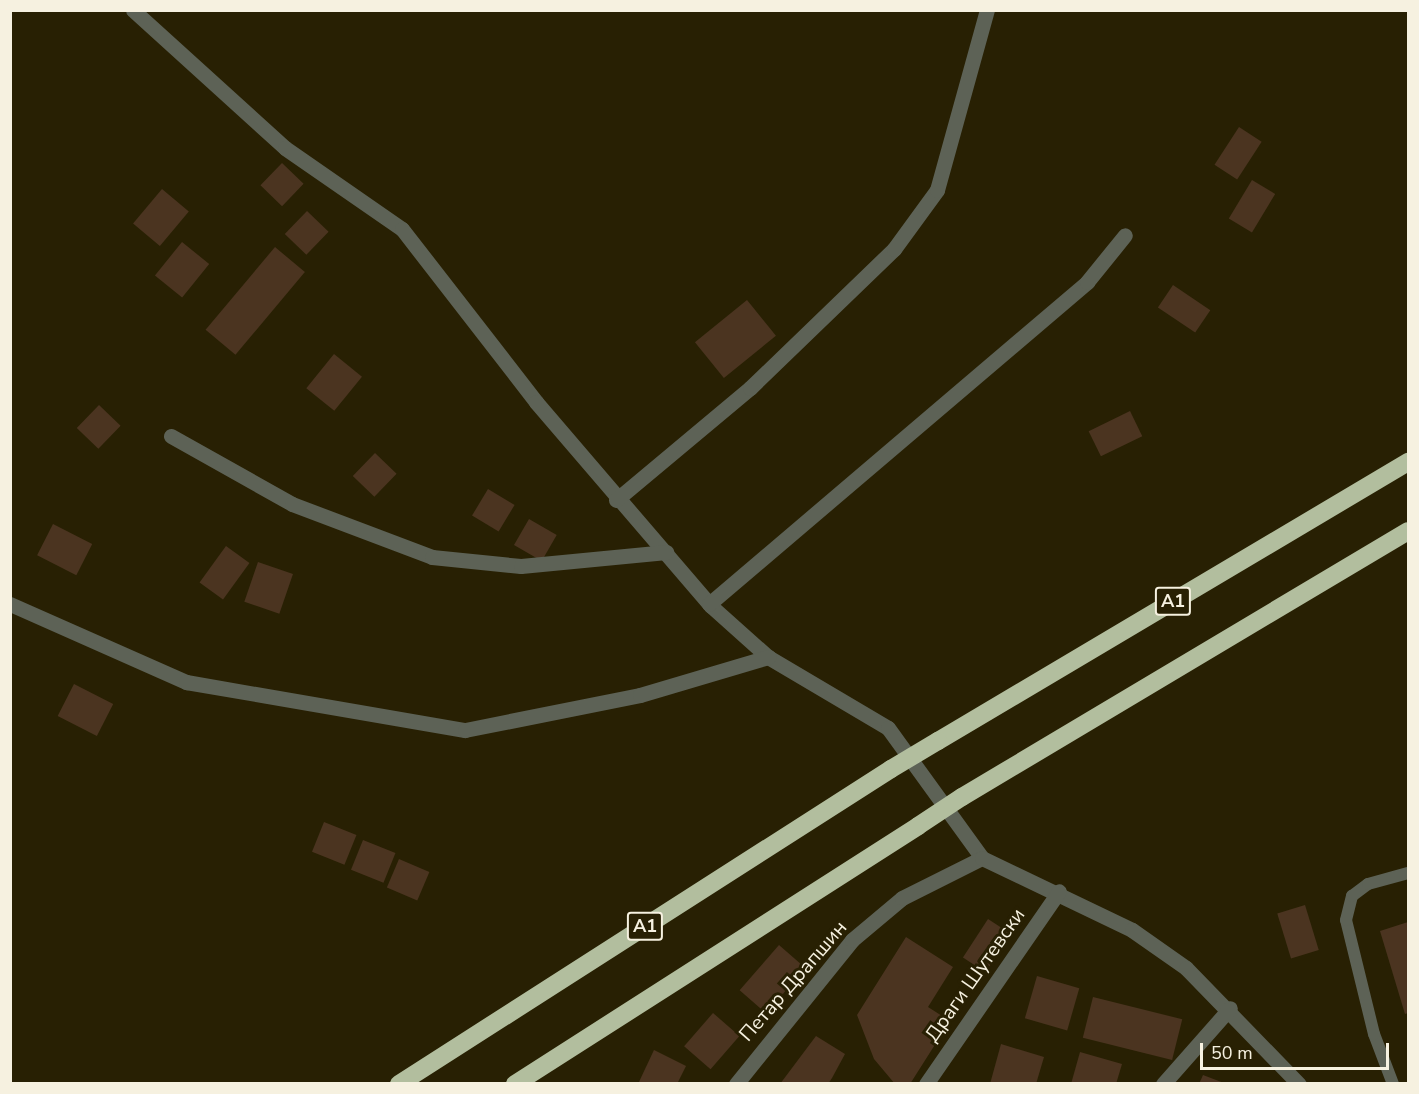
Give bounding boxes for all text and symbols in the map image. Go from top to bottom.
road number: A1 [1154,586,1192,616]
street label: Драги Шутевски [920,904,1030,1046]
road number: A1 [626,911,664,941]
street label: Петар Драпшин [734,916,852,1046]
scale bar [1203,1031,1392,1069]
text: 50 m [1211,1041,1253,1065]

